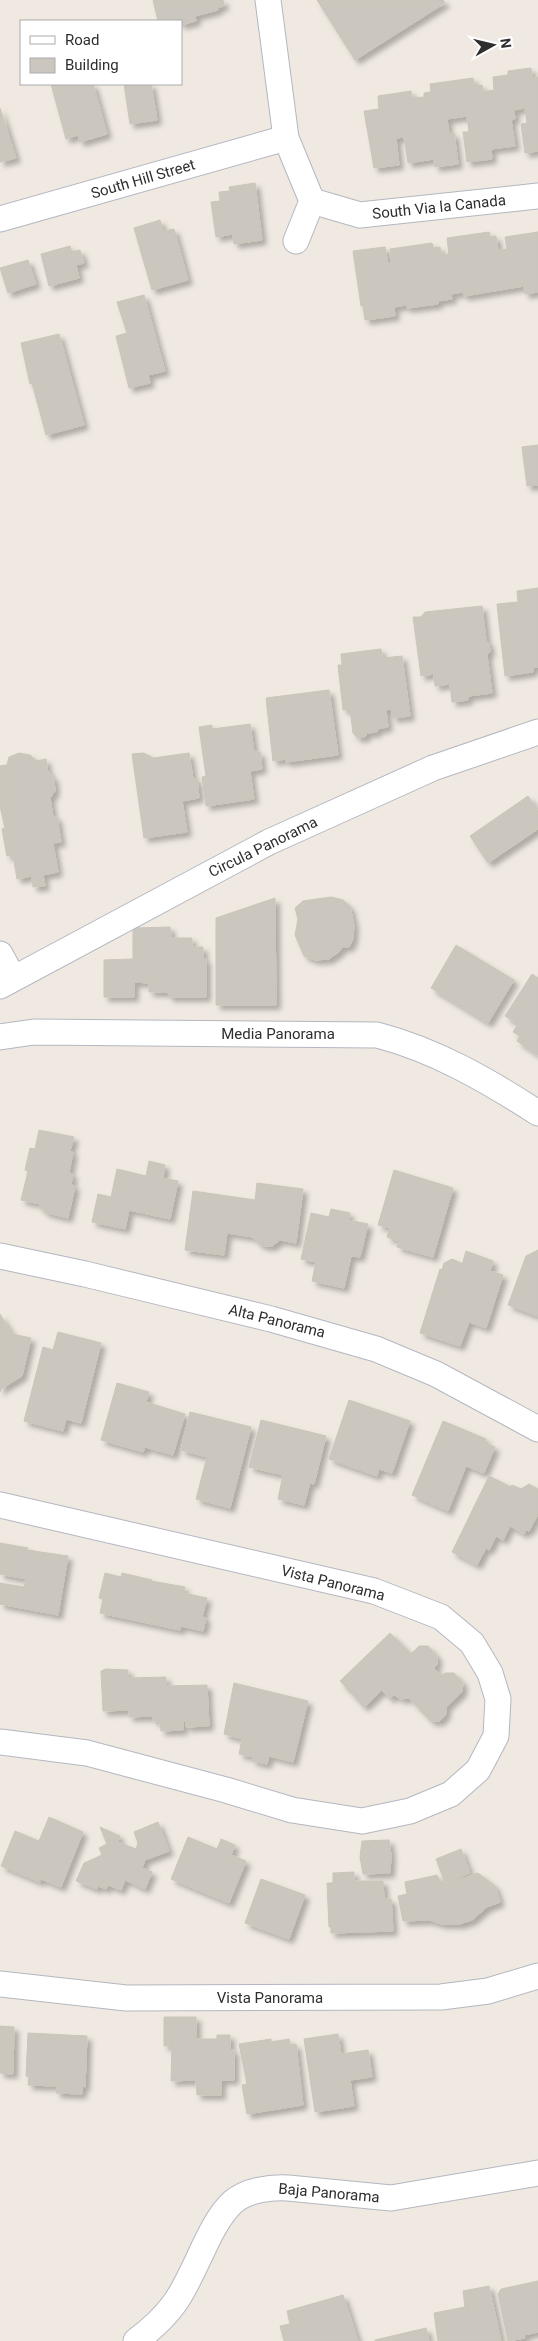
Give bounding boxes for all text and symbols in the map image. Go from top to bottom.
legend [20,20,182,85]
north arrow [468,20,518,70]
text: Road [65,31,99,49]
text: N [497,37,514,49]
text: Building [65,56,119,74]
street label: South Hill Street [89,156,197,202]
street label: South Via la Canada [371,191,507,223]
street label: Circula Panorama [206,813,320,881]
street label: Media Panorama [221,1025,335,1043]
street label: Alta Panorama [227,1300,327,1342]
street label: Vista Panorama [279,1561,387,1605]
street label: Vista Panorama [217,1989,323,2007]
street label: Baja Panorama [278,2180,380,2206]

